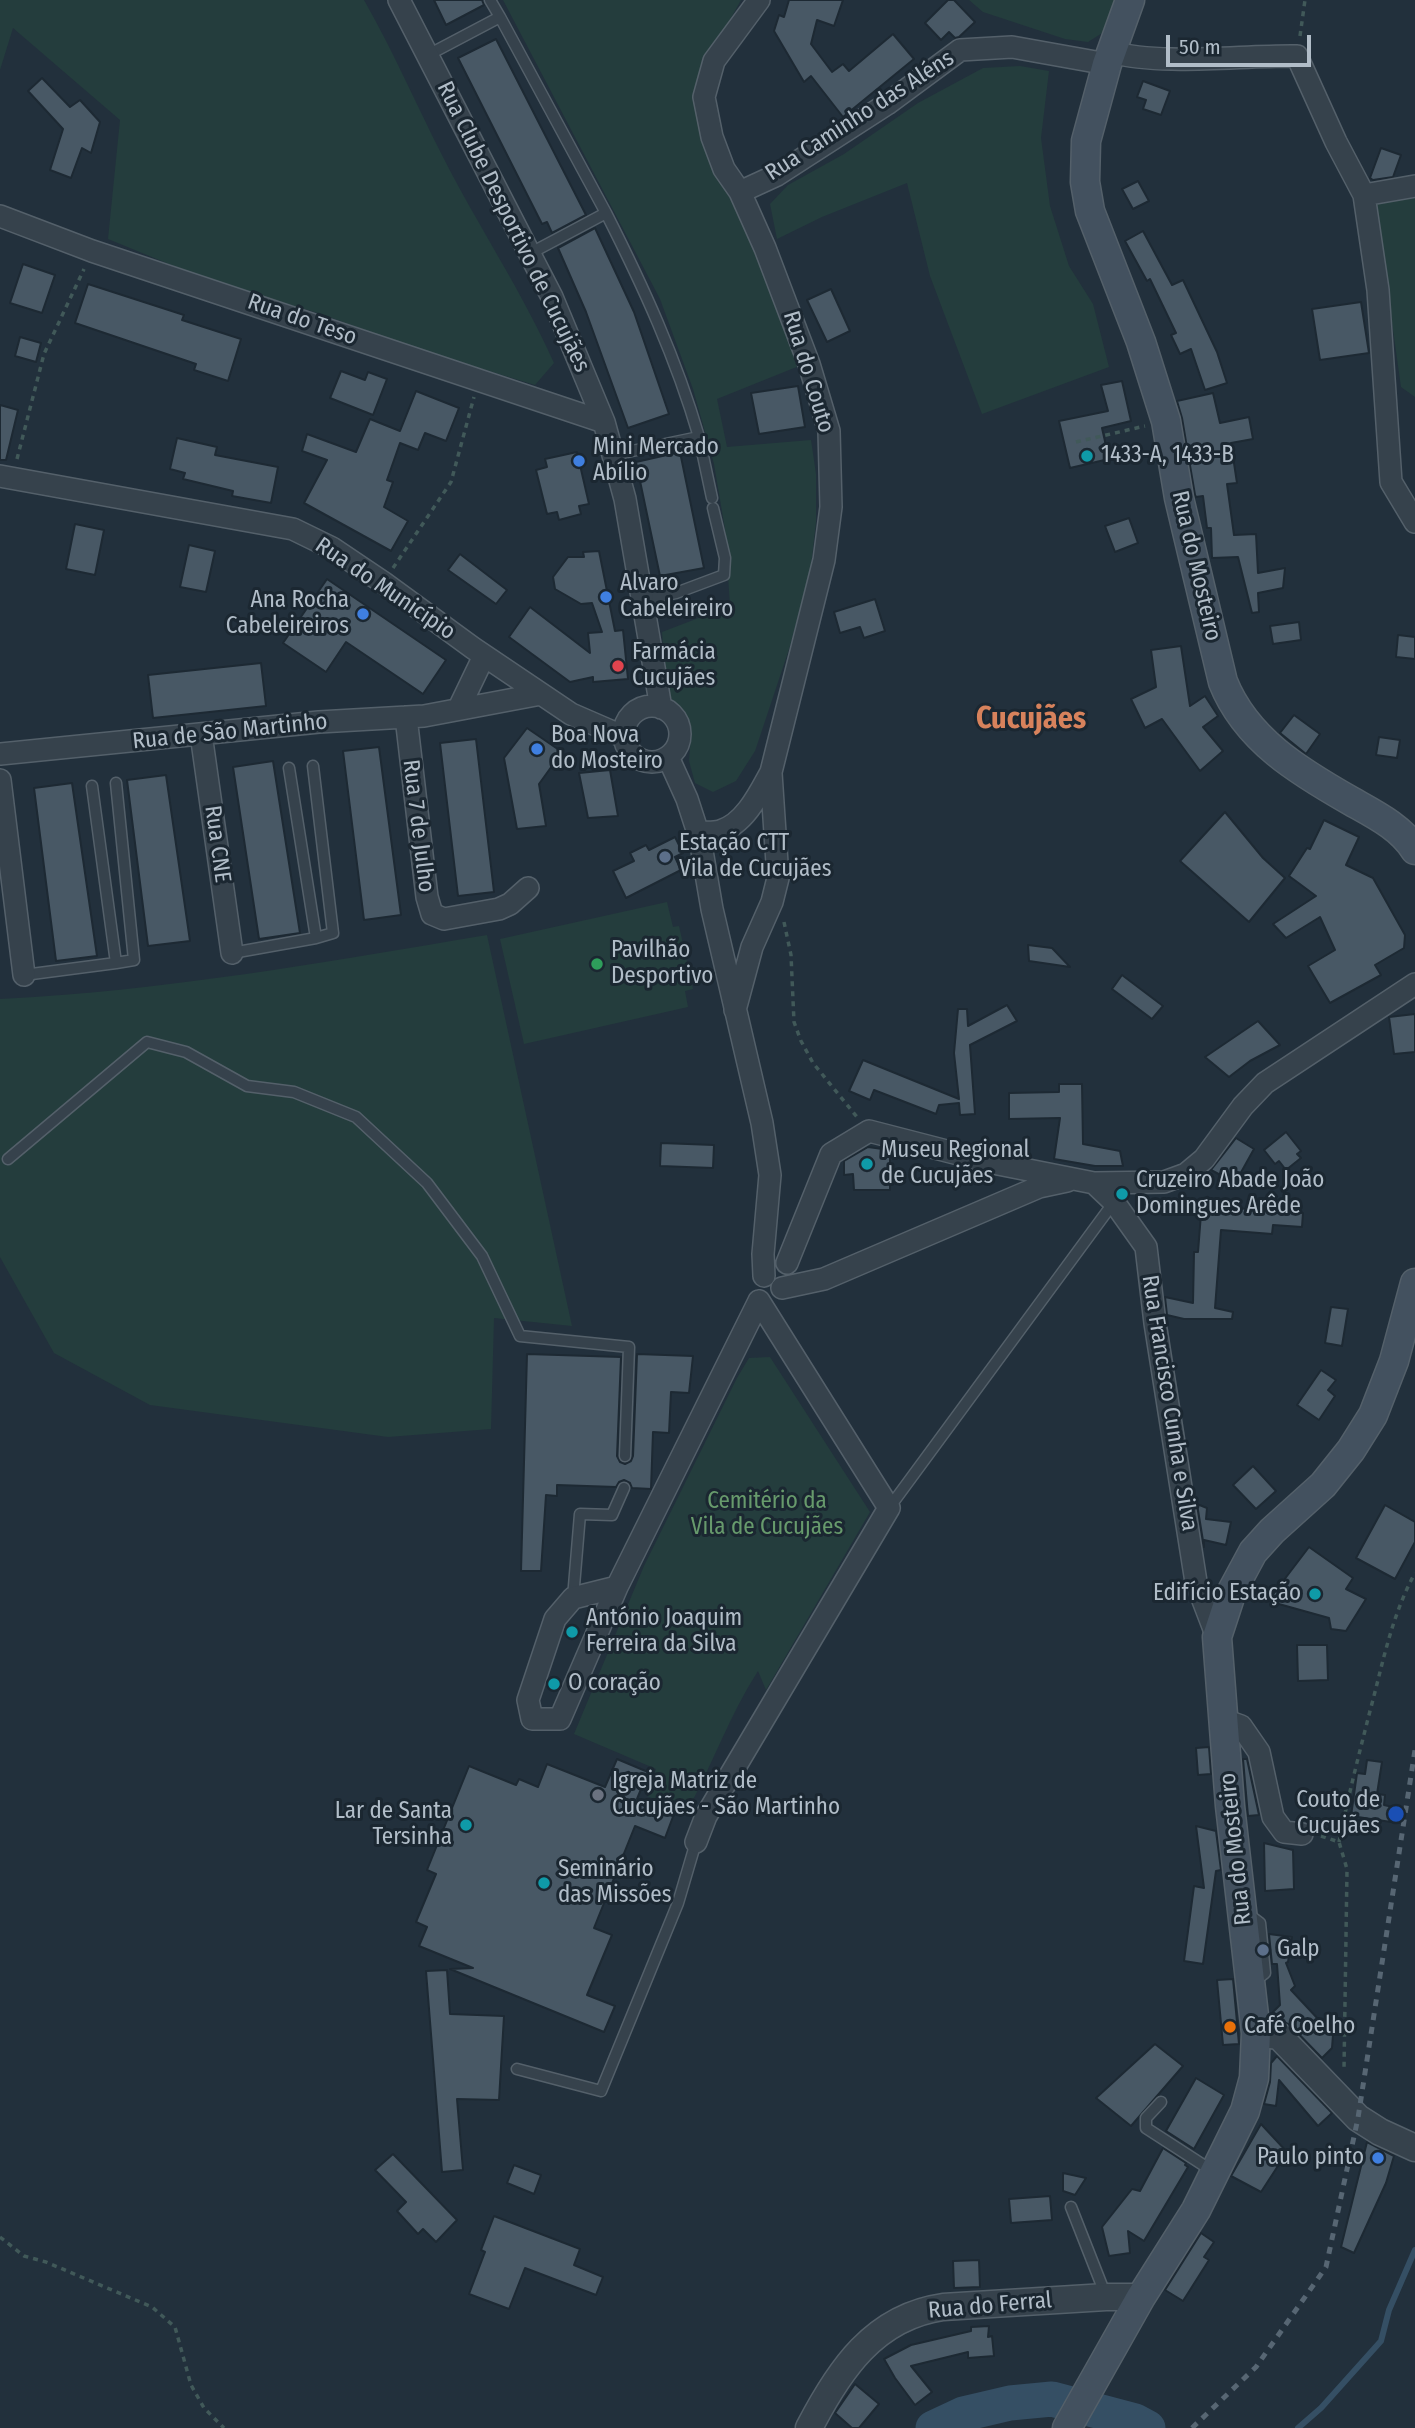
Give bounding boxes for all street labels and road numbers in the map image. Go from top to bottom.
street label: Rua Caminho das Aléns [761,45,959,187]
street label: Rua Clube Desportivo de Cucujães [430,77,596,377]
street label: Rua do Teso [244,288,360,352]
street label: Rua do Couto [776,308,840,436]
street label: Rua do Mosteiro [1165,488,1227,644]
street label: Rua do Município [310,532,460,646]
street label: Rua de São Martinho [131,708,329,756]
street label: Rua 7 de Julho [396,758,440,894]
street label: Rua CNE [198,804,236,884]
street label: Rua Francisco Cunha e Silva [1135,1273,1203,1533]
street label: Rua do Mosteiro [1214,1771,1258,1927]
street label: Rua do Ferral [927,2287,1053,2325]

